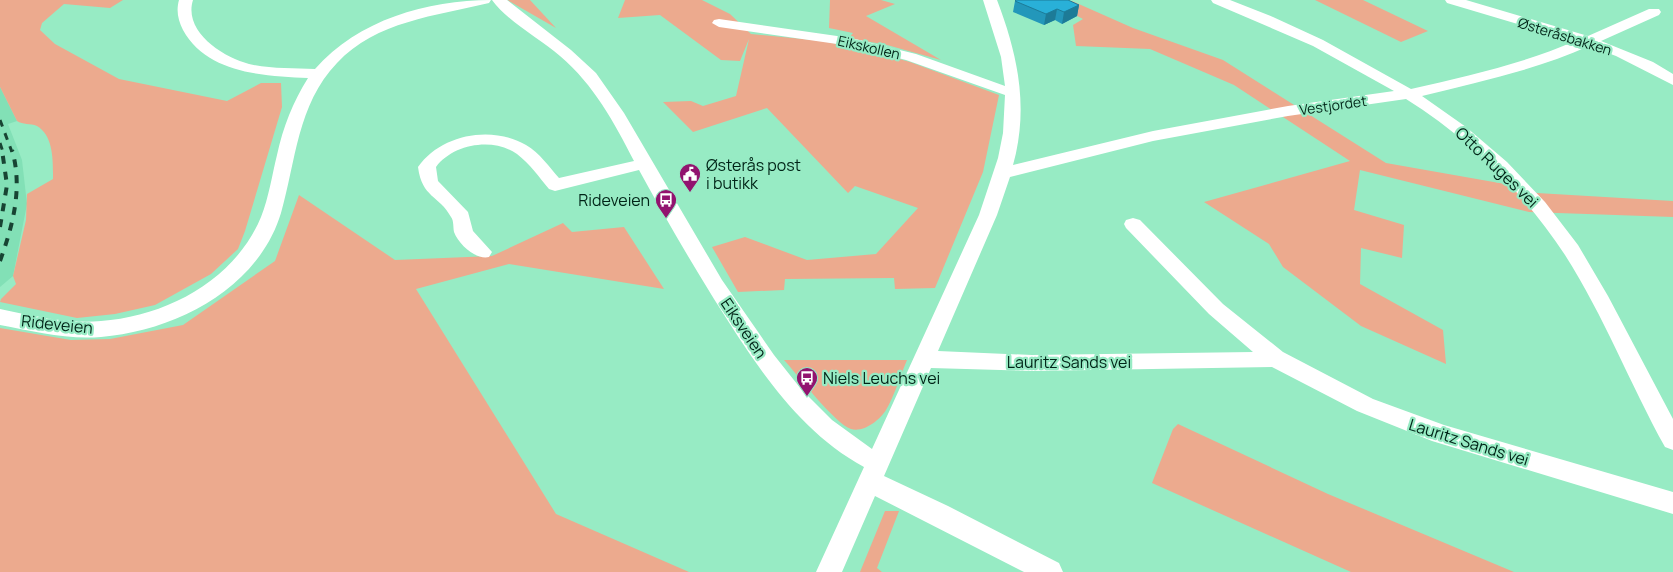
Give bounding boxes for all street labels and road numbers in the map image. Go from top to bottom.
street label: Østeråsbakken [1516,13,1614,59]
street label: Eikskollen [836,31,902,63]
street label: Vestjordet [1298,91,1368,119]
street label: Otto Ruges vei [1451,122,1543,212]
street label: Eiksveien [716,294,772,362]
street label: Rideveien [20,309,94,339]
street label: Lauritz Sands vei [1007,351,1131,373]
street label: Lauritz Sands vei [1406,413,1532,471]

